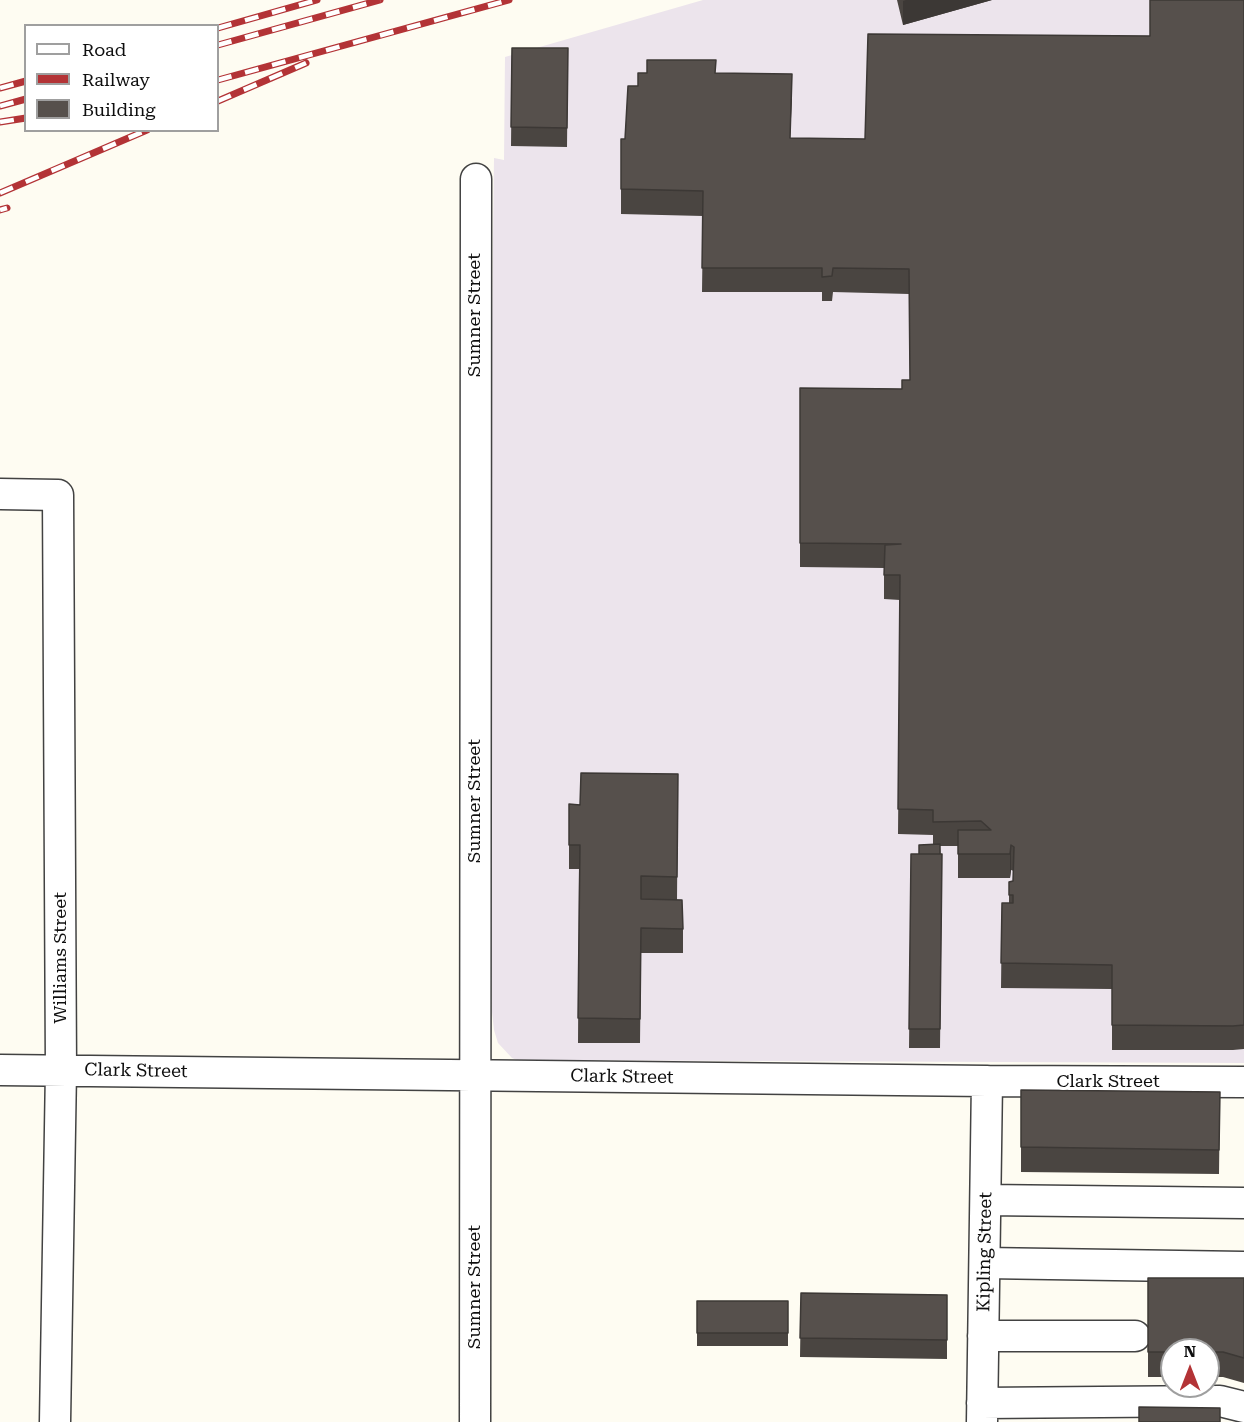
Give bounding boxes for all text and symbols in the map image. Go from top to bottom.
legend [24,24,219,132]
text: Road [82,39,126,60]
text: Railway [82,69,150,90]
text: Building [82,99,156,120]
street label: Sumner Street [464,253,486,377]
street label: Sumner Street [464,739,486,863]
street label: Williams Street [50,892,72,1024]
street label: Clark Street [84,1059,188,1083]
street label: Clark Street [570,1065,674,1089]
street label: Clark Street [1056,1071,1160,1093]
street label: Kipling Street [973,1192,997,1312]
street label: Sumner Street [464,1225,486,1349]
north arrow [1160,1338,1220,1398]
text: N [1184,1342,1196,1361]

